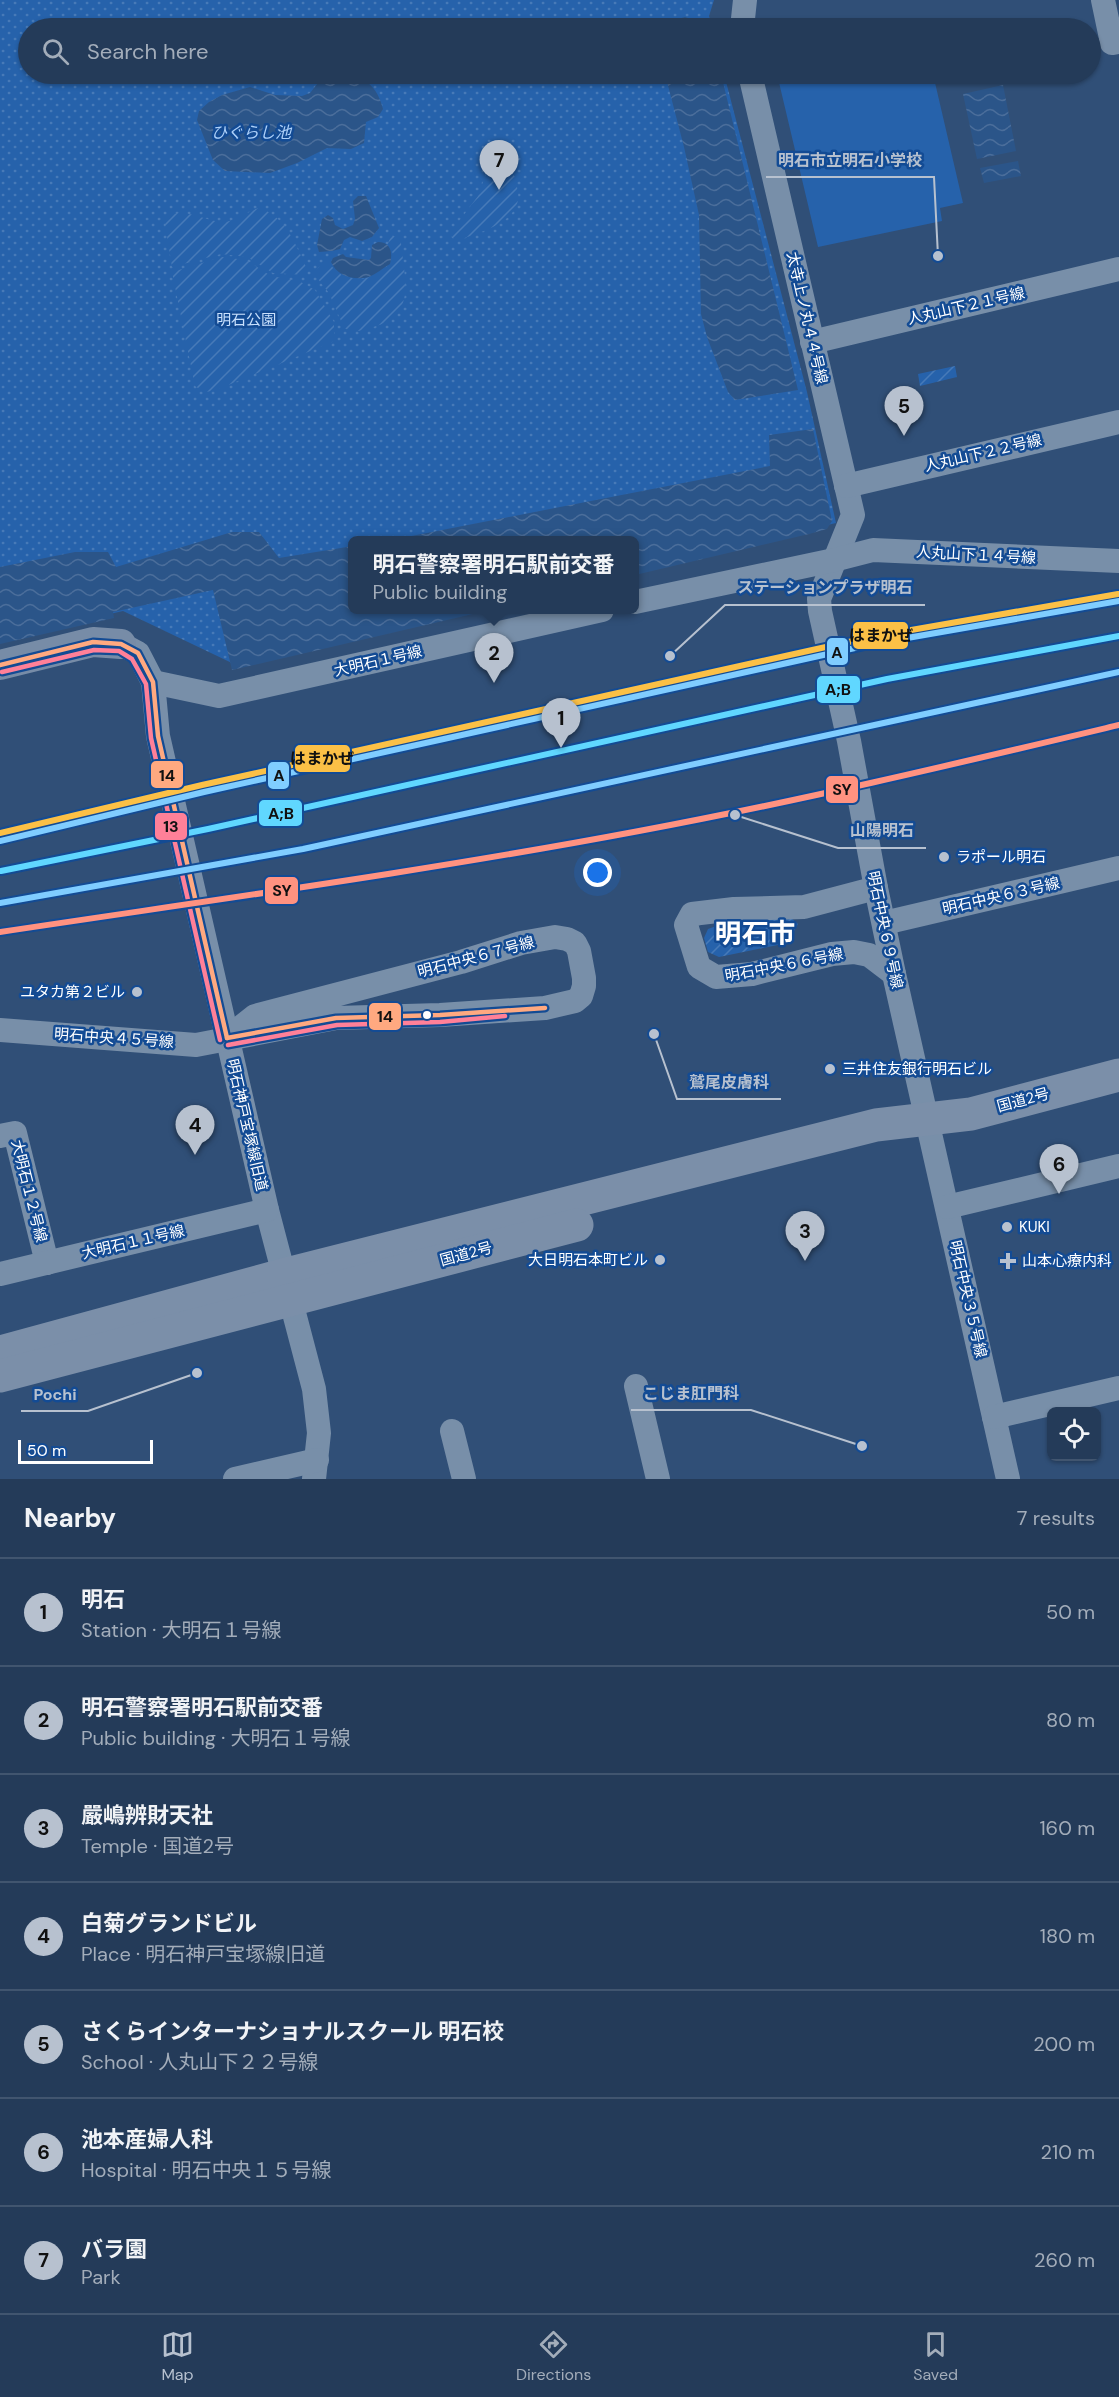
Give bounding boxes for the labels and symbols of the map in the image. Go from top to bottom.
water label: ひぐらし池 [211,122,293,143]
pin: 7 [480,140,518,190]
callout: 明石市立明石小学校 [766,143,934,177]
text: 明石市立明石小学校 [778,150,922,171]
street label: 太寺上ノ丸４４号線 [782,250,832,386]
street label: 人丸山下２１号線 [905,283,1027,329]
park label: 明石公園 [216,310,276,330]
pin: 5 [884,386,924,436]
street label: 人丸山下２２号線 [922,430,1044,476]
street label: 人丸山下１４号線 [916,542,1036,568]
callout: ステーションプラザ明石 [725,571,925,605]
text: ステーションプラザ明石 [737,577,913,598]
line badge: はまかぜ [852,621,909,650]
text: はまかぜ [849,625,913,646]
pin: 2 [474,634,514,683]
line badge: A [826,637,849,666]
street label: 大明石１号線 [332,641,424,681]
text: A [831,642,843,663]
line badge: A;B [816,675,861,704]
text: A;B [825,679,851,700]
pin: 1 [542,698,580,748]
line badge: はまかぜ [294,744,351,773]
text: はまかぜ [290,748,354,769]
line badge: 14 [150,760,184,789]
line badge: A [267,761,290,790]
text: 14 [159,765,175,786]
text: A [273,765,285,786]
line badge: SY [825,775,859,804]
text: SY [832,779,852,800]
line badge: A;B [258,799,303,827]
text: A;B [268,803,294,824]
line badge: 13 [154,812,188,841]
callout: 山陽明石 [838,814,926,848]
text: 13 [163,816,179,837]
text: 山陽明石 [850,820,914,841]
place label: ラポール明石 [956,847,1046,867]
marker: ラポール明石 [937,850,951,864]
your location [583,858,612,887]
street label: 明石中央６９号線 [863,869,907,991]
street label: 明石中央６３号線 [940,873,1062,919]
line badge: SY [264,876,299,905]
text: SY [272,880,292,901]
district label: 明石市 [715,916,796,951]
street label: 明石中央６７号線 [415,932,537,982]
street label: 明石中央６６号線 [723,944,845,986]
place label: ユタカ第２ビル [20,982,125,1002]
marker: ユタカ第２ビル [130,985,144,999]
line badge: 14 [368,1002,402,1031]
text: 14 [377,1006,393,1027]
unlabelled marker [421,1009,433,1021]
street label: 明石中央４５号線 [53,1024,175,1052]
street label: 明石神戸宝塚線旧道 [222,1057,272,1193]
place label: 三井住友銀行明石ビル [842,1059,992,1079]
marker: 三井住友銀行明石ビル [823,1062,837,1076]
callout: 鷲尾皮膚科 [677,1065,781,1099]
text: 鷲尾皮膚科 [689,1072,769,1093]
street label: 国道2号 [995,1083,1051,1117]
pin: 4 [176,1106,214,1155]
street label: 大明石１２号線 [7,1138,51,1244]
pin: 6 [1040,1144,1078,1194]
pin: 3 [786,1212,824,1261]
place label: KUKI [1019,1217,1050,1237]
street label: 大明石１１号線 [80,1220,186,1264]
marker: KUKI [1000,1220,1014,1234]
street label: 国道2号 [438,1237,494,1271]
street label: 明石中央３５号線 [945,1238,991,1360]
place label: 大日明石本町ビル [528,1250,648,1270]
place label: 山本心療内科 [1022,1251,1112,1271]
marker: 山本心療内科 [999,1252,1017,1270]
marker: 大日明石本町ビル [653,1253,667,1267]
callout: こじま肛門科 [631,1376,751,1410]
callout: Pochi [21,1377,88,1411]
text: こじま肛門科 [643,1383,739,1404]
text: Pochi [33,1384,77,1405]
scale bar [18,1437,153,1464]

